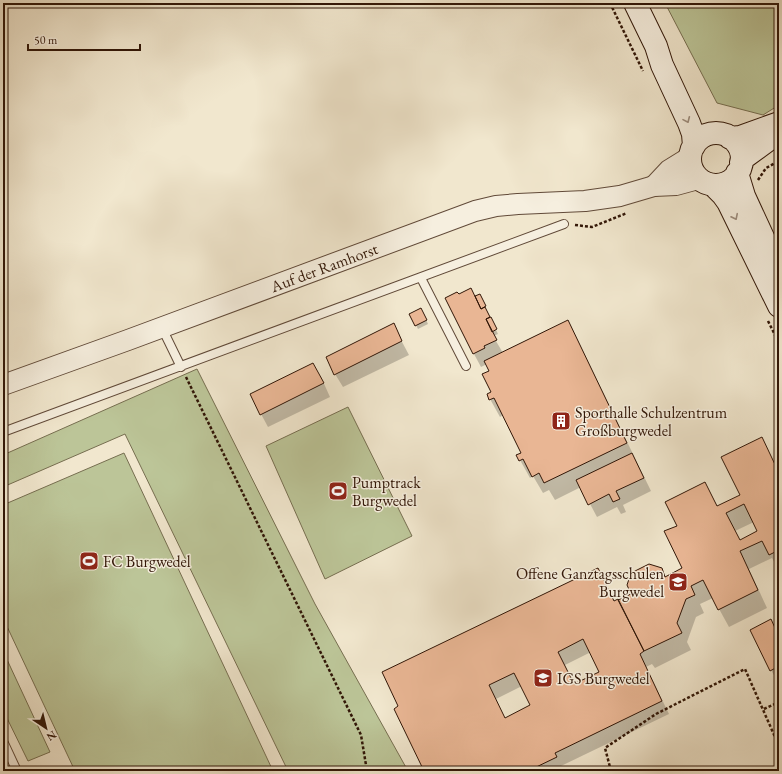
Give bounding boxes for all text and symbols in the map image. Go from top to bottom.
scale bar [28,26,140,52]
text: 50 m [34,32,58,48]
one-way arrow [682,116,690,124]
one-way arrow [730,212,738,220]
street label: Auf der Ramhorst [267,238,381,297]
place label: Sporthalle Schulzentrum Großburgwedel [575,402,728,441]
building icon: Sporthalle Schulzentrum Großburgwedel [550,410,572,432]
place label: Pumptrack Burgwedel [352,472,421,511]
sports icon: Pumptrack Burgwedel [327,480,349,502]
sports icon: FC Burgwedel [78,550,100,572]
place label: FC Burgwedel [103,551,191,572]
place label: Offene Ganztagsschulen Burgwedel [516,563,665,602]
school or university icon: Offene Ganztagsschulen Burgwedel [667,571,689,593]
school or university icon: IGS Burgwedel [532,667,554,689]
place label: IGS Burgwedel [557,668,650,689]
north arrow [26,708,66,748]
text: N [44,728,59,745]

